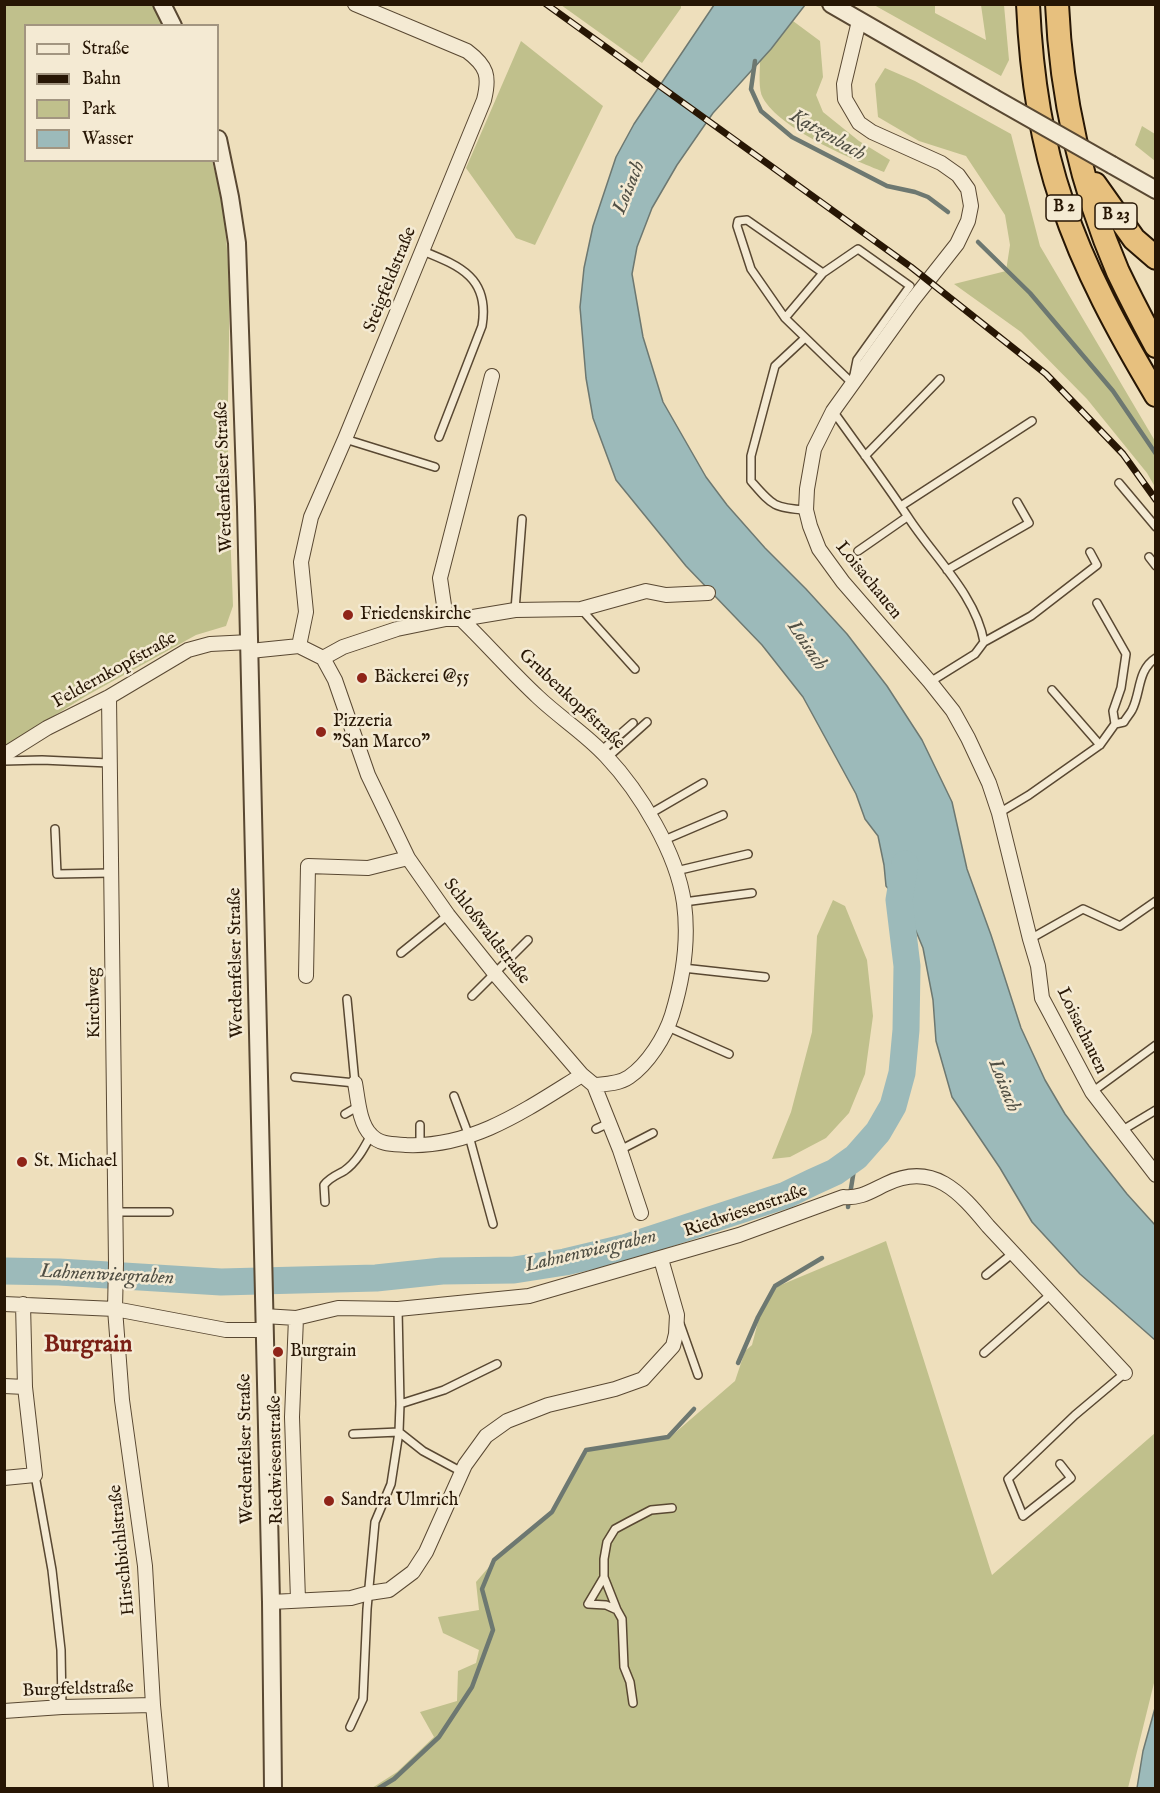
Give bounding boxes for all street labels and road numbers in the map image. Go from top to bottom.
road number: B 2 [1046,195,1082,221]
road number: B 23 [1095,203,1137,229]
street label: Steigfeldstraße [360,224,422,336]
street label: Werdenfelser Straße [212,401,238,553]
street label: Loisachauen [830,538,906,624]
street label: Feldernkopfstraße [49,628,181,714]
street label: Grubenkopfstraße [513,645,629,755]
street label: Schloßwaldstraße [438,875,534,989]
street label: Werdenfelser Straße [225,887,249,1039]
street label: Kirchweg [84,967,106,1039]
street label: Loisachauen [1051,984,1111,1078]
street label: Riedwiesenstraße [681,1181,811,1243]
street label: Werdenfelser Straße [235,1373,259,1525]
street label: Riedwiesenstraße [265,1395,289,1525]
street label: Hirschbichlstraße [105,1483,141,1617]
street label: Burgfeldstraße [22,1677,134,1703]

